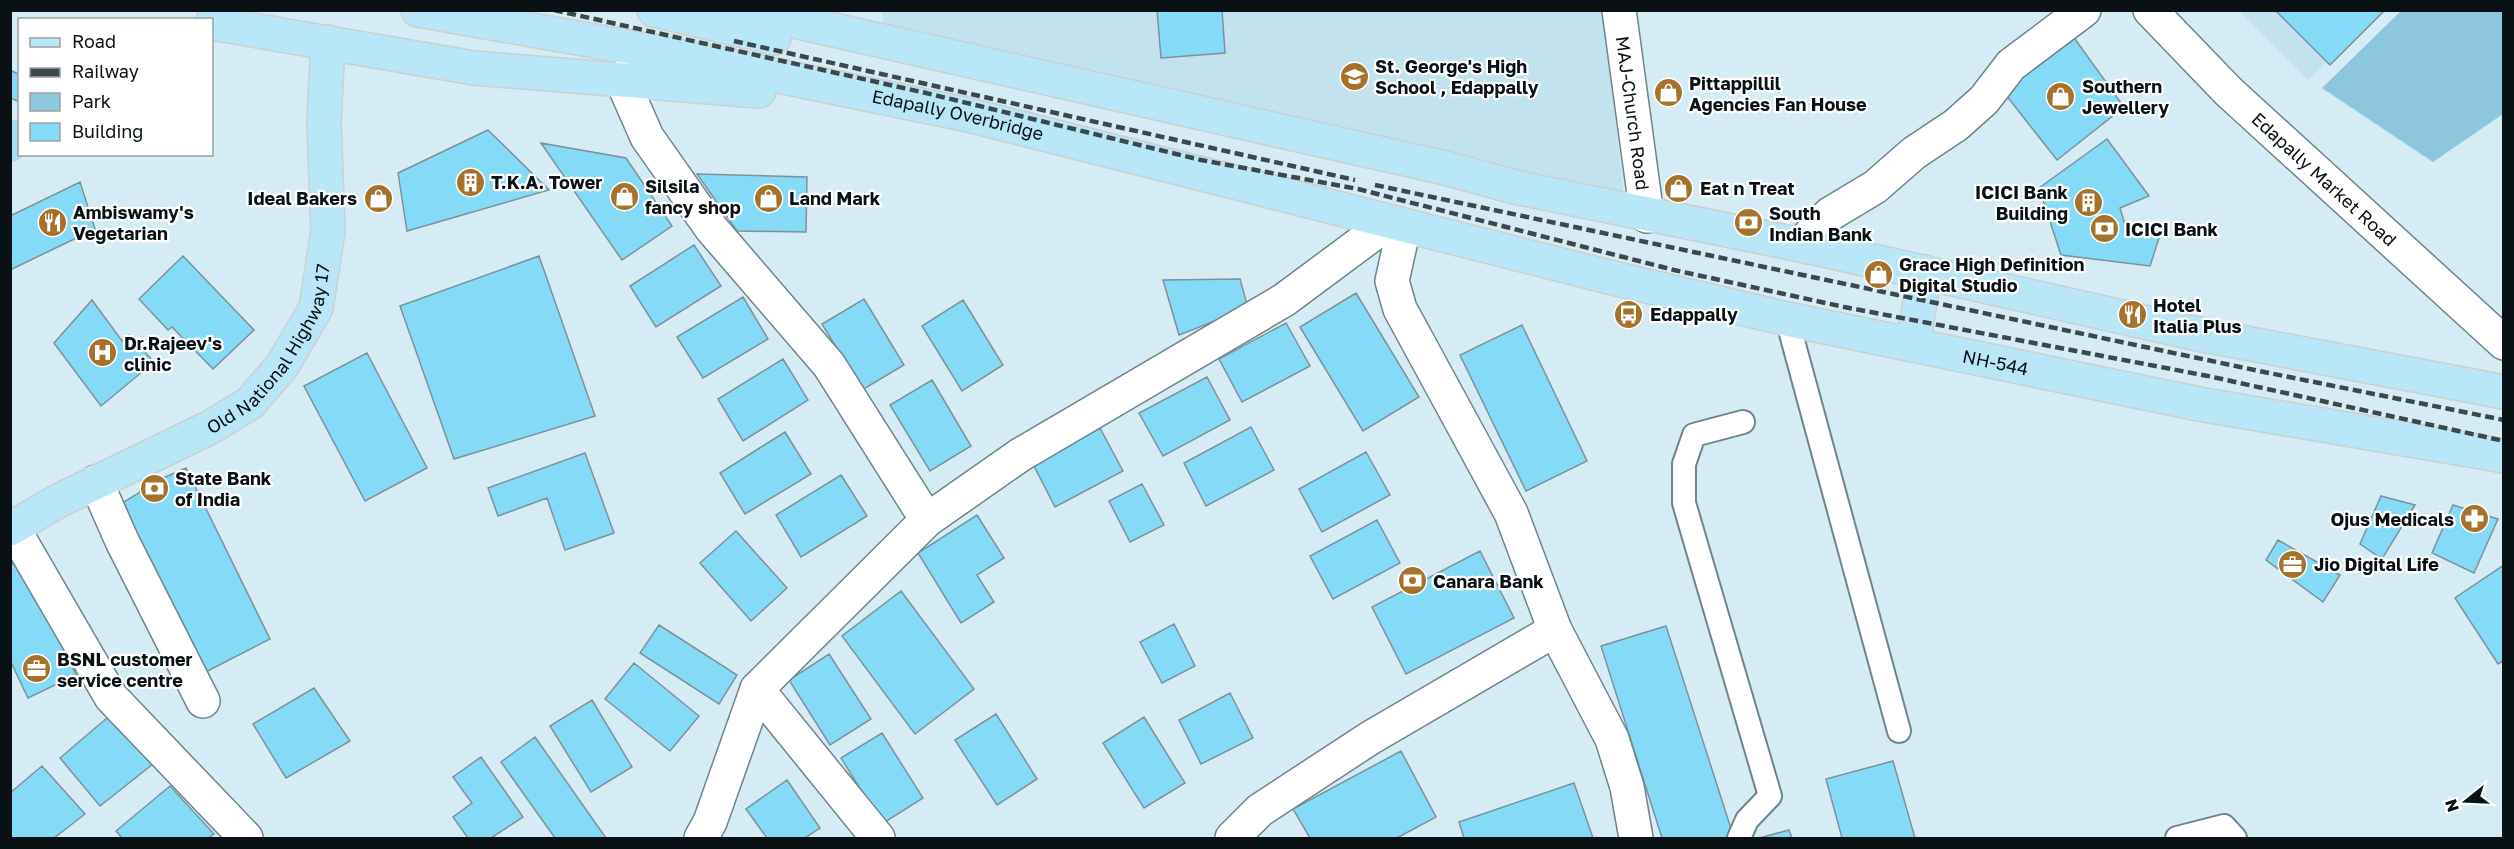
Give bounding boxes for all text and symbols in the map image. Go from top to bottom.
legend [18,18,213,156]
text: Road [72,30,116,52]
street label: MAJ-Church Road [1612,35,1654,191]
place label: St. George's High School , Edappally [1375,55,1539,98]
text: Railway [72,60,139,82]
school or university icon: St. George's High School , Edappally [1338,60,1370,92]
place label: Pittappillil Agencies Fan House [1689,72,1867,115]
place label: Southern Jewellery [2082,75,2169,118]
shop icon: Pittappillil Agencies Fan House [1652,77,1684,109]
shop icon: Southern Jewellery [2045,80,2077,112]
street label: Edapally Overbridge [870,85,1046,144]
text: Park [72,90,111,112]
street label: Edapally Market Road [2248,108,2401,250]
text: Building [72,120,143,142]
building icon: T.K.A. Tower [454,166,486,198]
place label: T.K.A. Tower [491,171,602,193]
shop icon: Eat n Treat [1663,172,1695,204]
place label: Silsila fancy shop [645,175,741,218]
place label: Eat n Treat [1700,177,1795,199]
shop icon: Silsila fancy shop [608,180,640,212]
place label: ICICI Bank Building [1975,181,2069,224]
shop icon: Ideal Bakers [362,182,394,214]
shop icon: Land Mark [752,182,784,214]
building icon: ICICI Bank Building [2073,186,2105,218]
place label: Ideal Bakers [247,187,357,209]
place label: Land Mark [789,187,881,209]
place label: Ambiswamy's Vegetarian [73,201,194,244]
place label: South Indian Bank [1769,202,1873,245]
restaurant icon: Ambiswamy's Vegetarian [36,206,68,238]
bank icon: South Indian Bank [1732,207,1764,239]
bank icon: ICICI Bank [2088,213,2120,245]
place label: ICICI Bank [2125,218,2218,240]
place label: Grace High Definition Digital Studio [1899,253,2085,296]
shop icon: Grace High Definition Digital Studio [1862,258,1894,290]
street label: Old National Highway 17 [202,262,334,438]
place label: Hotel Italia Plus [2153,294,2242,337]
bus stop icon: Edappally [1613,298,1645,330]
restaurant icon: Hotel Italia Plus [2116,299,2148,331]
place label: Edappally [1650,303,1738,325]
place label: Dr.Rajeev's clinic [124,332,222,375]
hospital icon: Dr.Rajeev's clinic [87,337,119,369]
street label: NH-544 [1961,345,2030,380]
place label: State Bank of India [175,467,272,510]
bank icon: State Bank of India [138,472,170,504]
pharmacy icon: Ojus Medicals [2459,503,2491,535]
place label: Ojus Medicals [2330,508,2454,530]
office icon: Jio Digital Life [2277,548,2309,580]
place label: Jio Digital Life [2314,553,2439,575]
bank icon: Canara Bank [1396,565,1428,597]
place label: Canara Bank [1433,570,1544,592]
place label: BSNL customer service centre [57,648,193,691]
office icon: BSNL customer service centre [20,653,52,685]
north arrow [2436,771,2496,831]
text: N [2440,797,2463,815]

